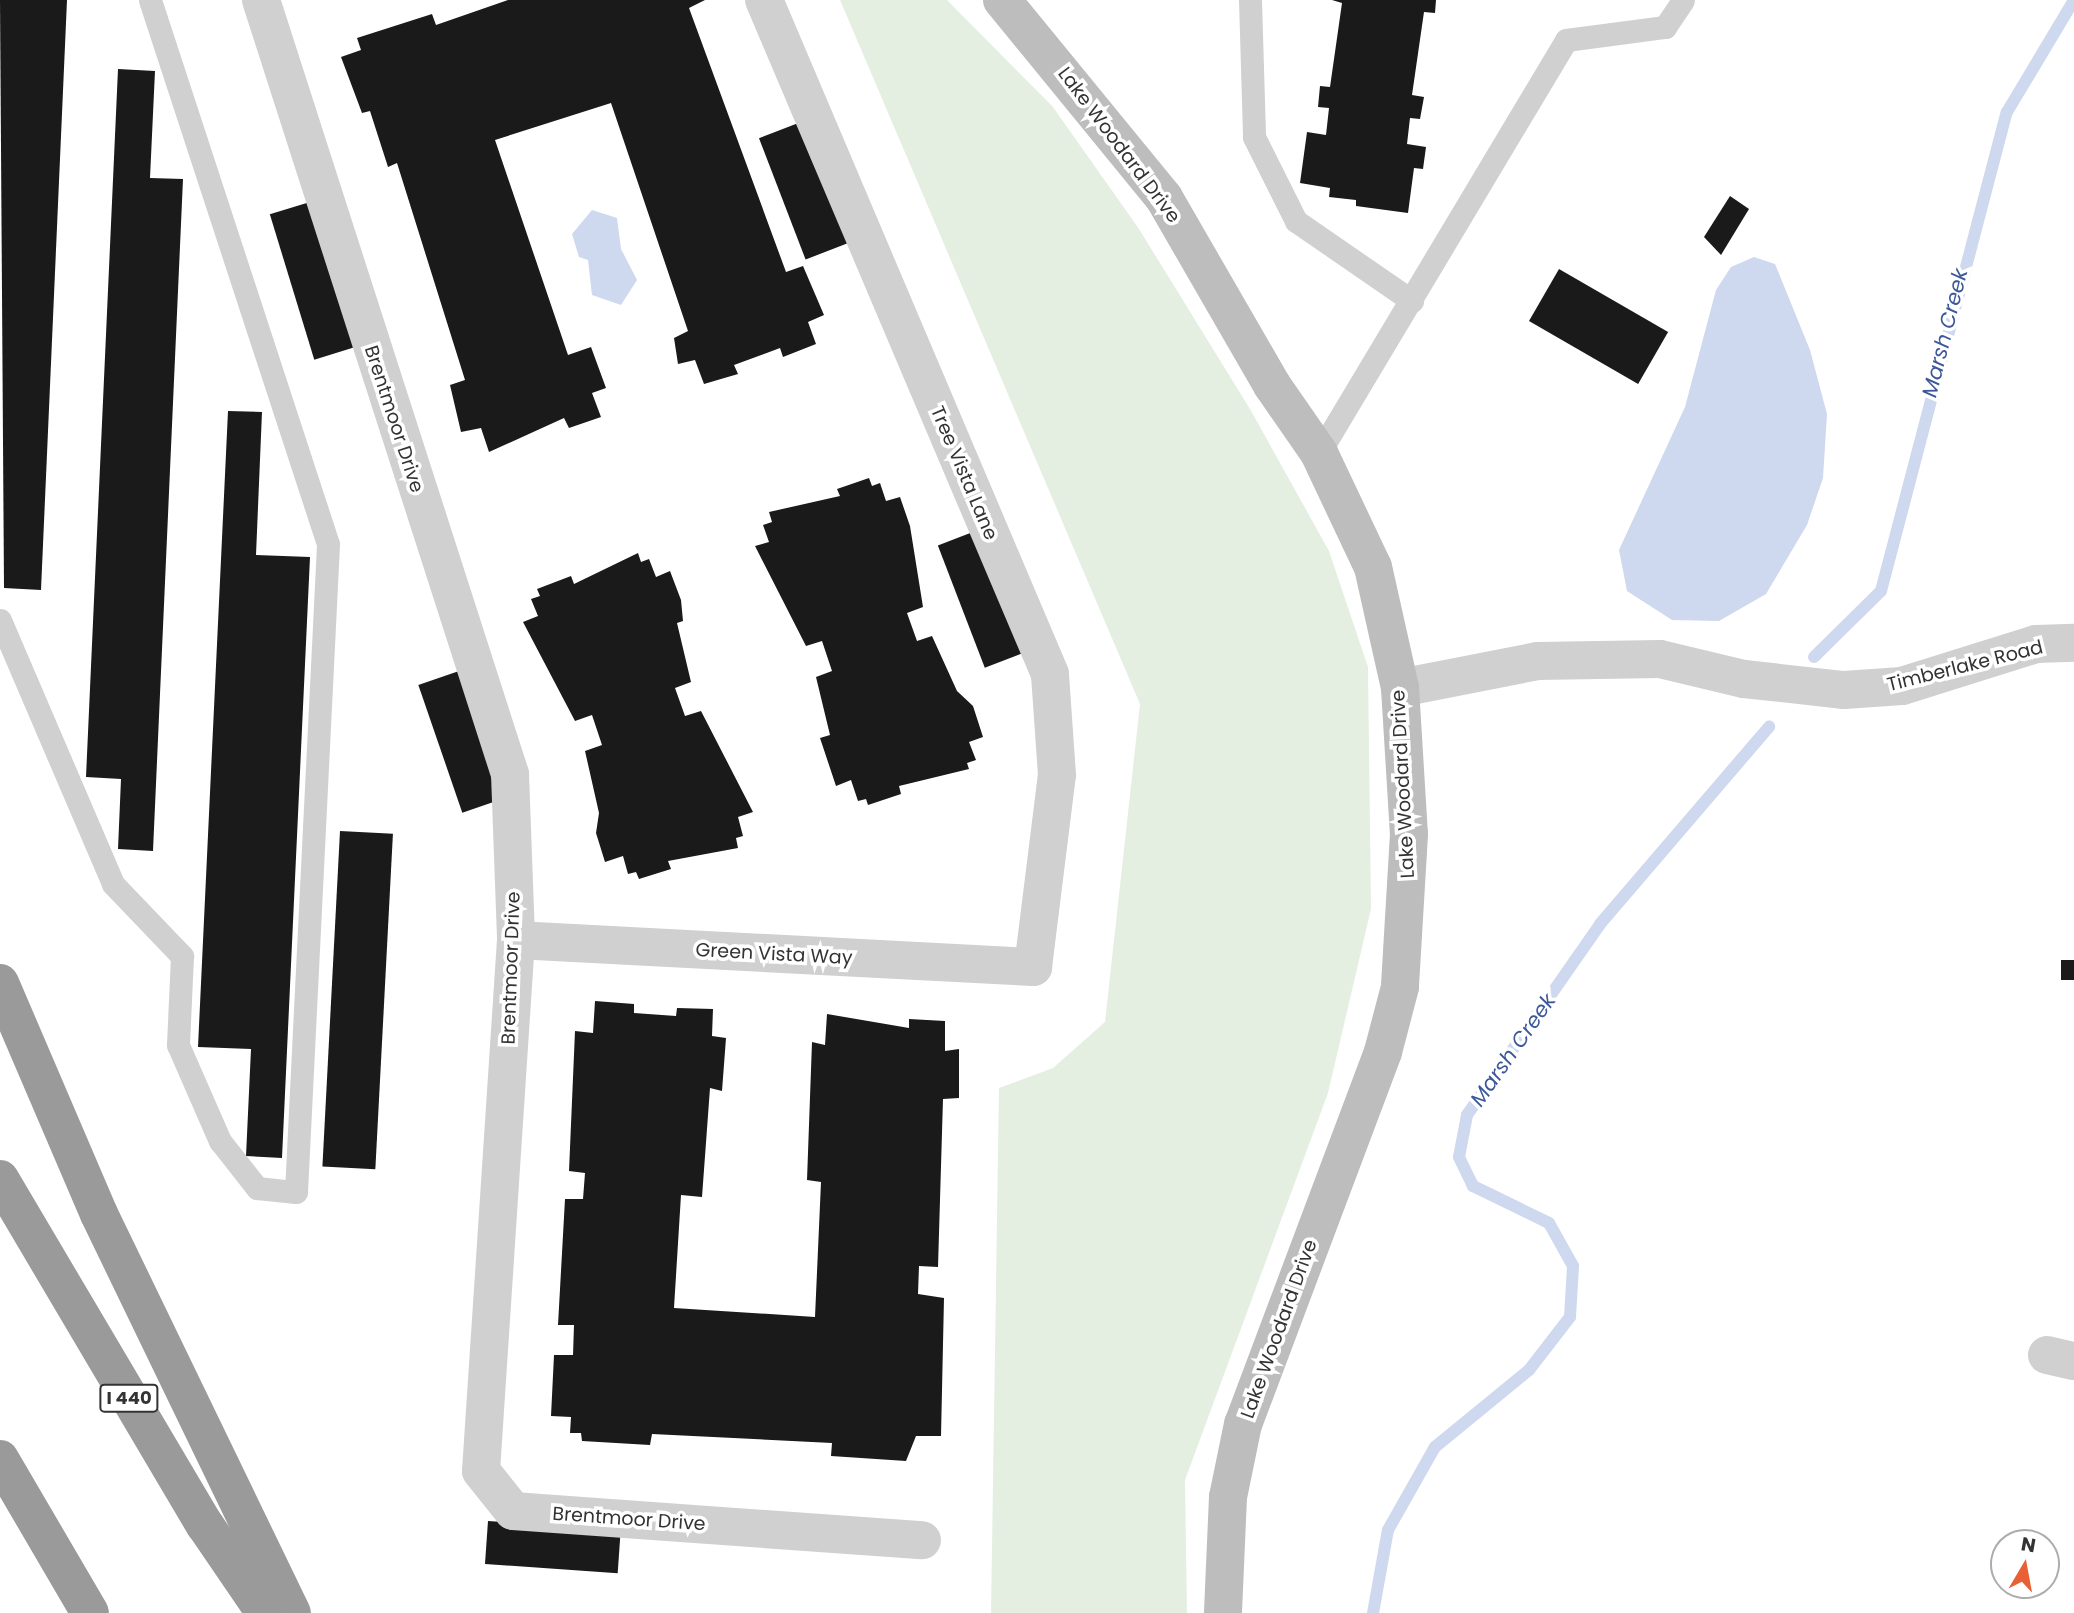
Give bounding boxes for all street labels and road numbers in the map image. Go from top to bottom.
street label: Lake Woodard Drive [1053,63,1185,227]
street label: Brentmoor Drive [359,343,429,495]
street label: Tree Vista Lane [926,403,1002,543]
street label: Timberlake Road [1885,636,2045,696]
street label: Lake Woodard Drive [1387,689,1419,879]
street label: Brentmoor Drive [497,891,525,1045]
street label: Green Vista Way [695,939,853,969]
street label: Lake Woodard Drive [1236,1236,1322,1422]
road number: I 440 [99,1384,159,1413]
street label: Brentmoor Drive [552,1502,706,1536]

